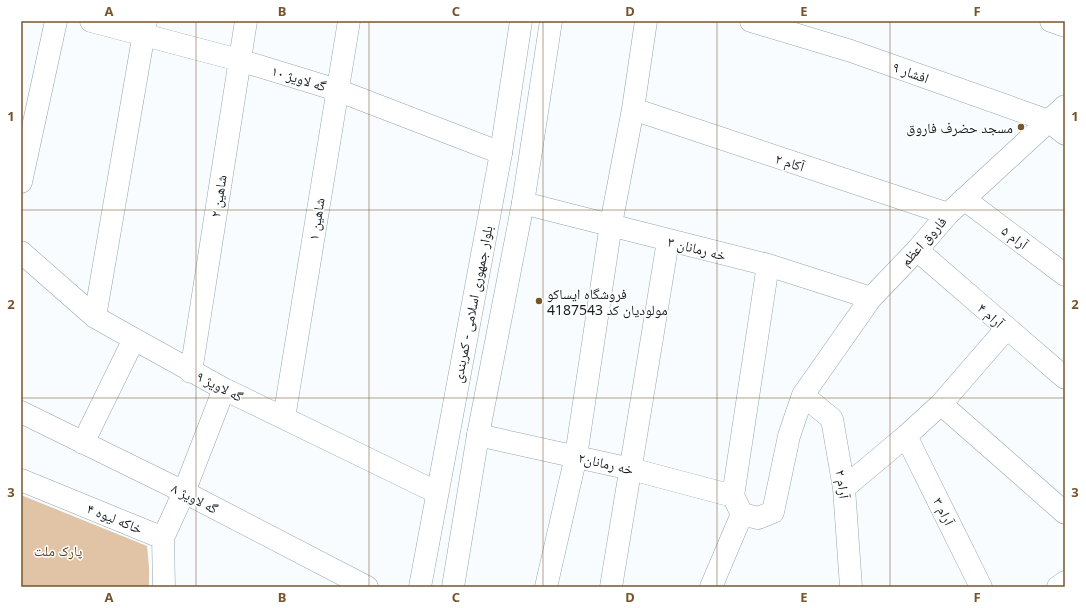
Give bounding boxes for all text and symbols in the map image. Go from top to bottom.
text: A [105,2,114,20]
text: B [278,2,286,20]
text: C [452,2,460,20]
text: D [625,2,635,20]
text: E [800,2,808,20]
text: F [973,2,981,20]
street label: افشار ۹ [890,57,932,87]
street label: گه لاویژ ۱۰ [269,61,329,95]
text: 1 [7,107,15,125]
text: 1 [1071,107,1079,125]
place label: مسجد حضرف فاروق [906,118,1013,137]
marker: مسجد حضرف فاروق [1016,122,1026,132]
street label: آکام ۲ [773,148,807,177]
street label: شاهین ۲ [205,173,231,219]
street label: شاهین ۱ [303,196,329,242]
street label: فاروق اعظم [896,212,951,271]
street label: آرام ۵ [997,221,1033,254]
street label: بلوار جمهوری اسلامی - کمربندی [447,224,497,384]
street label: خه رمانان ۳ [666,232,728,264]
place label: فروشگاە ایساکو مولودیان کد 4187543 [547,284,668,319]
text: 2 [7,295,15,313]
text: 2 [1071,295,1079,313]
marker: فروشگاە ایساکو مولودیان کد 4187543 [534,296,544,306]
street label: آرام ۴ [973,298,1008,333]
street label: گه لاویژ ۹ [193,366,247,406]
street label: خه رمانان۲ [577,447,636,479]
street label: آرام ۲ [831,468,854,500]
street label: گه لاویژ ۸ [168,478,222,518]
text: 3 [7,483,15,501]
text: 3 [1071,483,1079,501]
street label: آرام ۳ [928,494,959,529]
street label: خاکه لیوه ۴ [84,498,146,538]
park label: پارک ملت [34,541,83,560]
text: A [105,588,114,606]
text: B [278,588,286,606]
text: C [452,588,460,606]
text: D [625,588,635,606]
text: E [800,588,808,606]
text: F [973,588,981,606]

